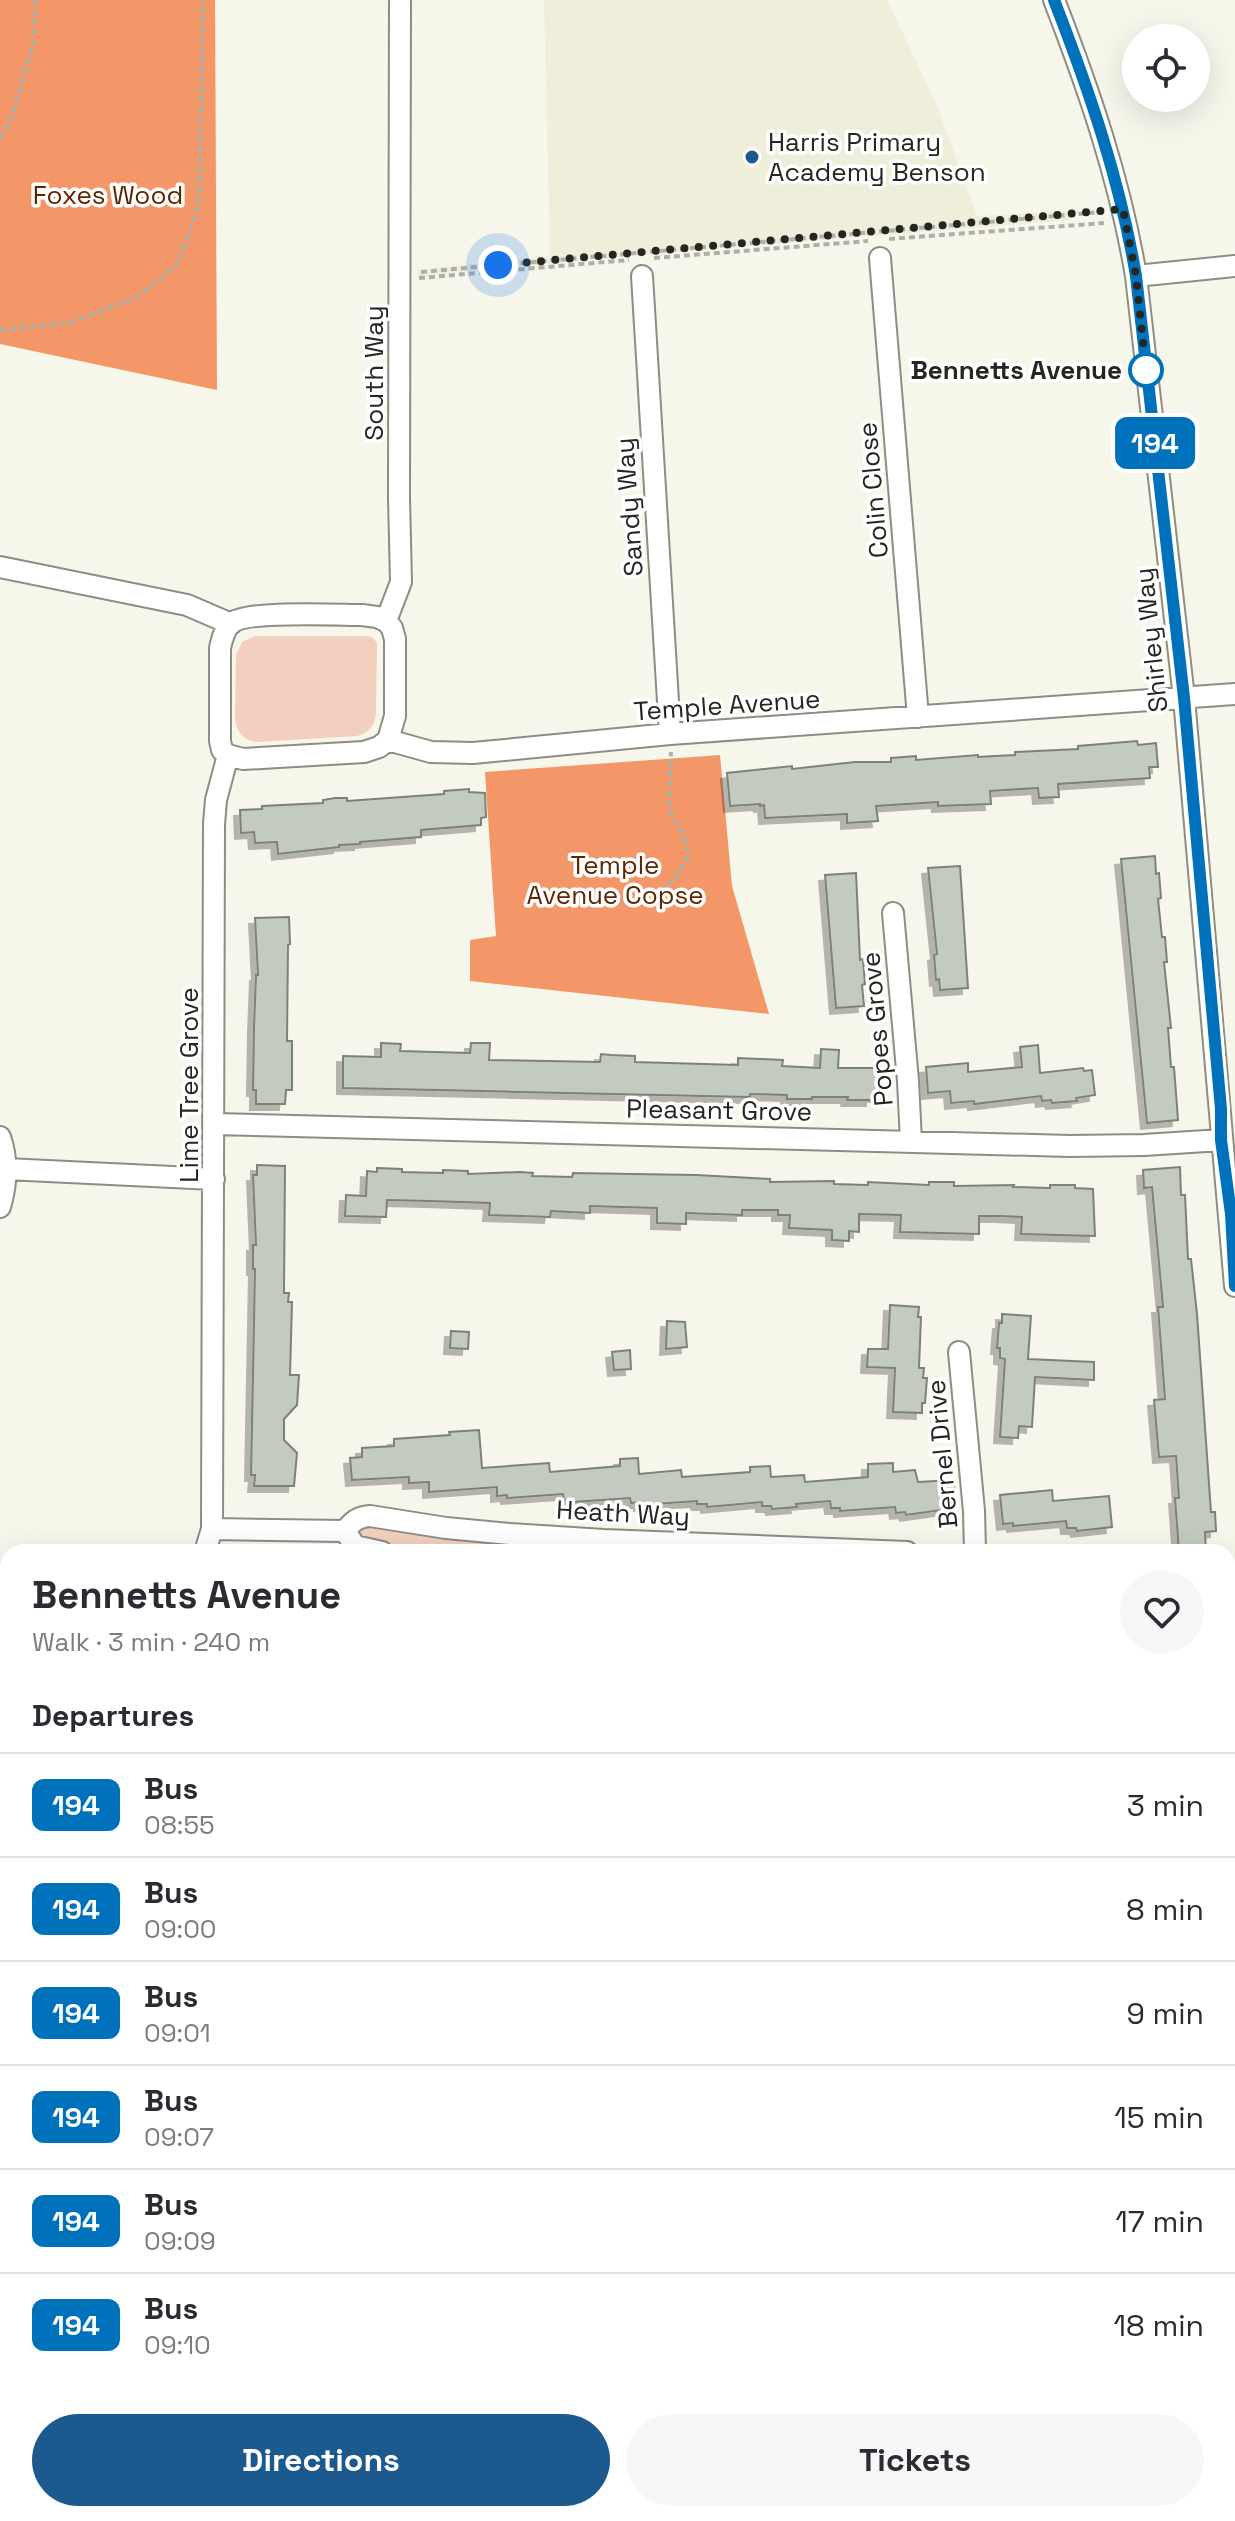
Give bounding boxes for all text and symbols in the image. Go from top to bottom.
map controls [1122,24,1210,112]
button: locate [1122,24,1210,112]
place label: Harris Primary Academy Benson [768,125,986,189]
marker: Harris Primary Academy Benson [743,148,761,166]
park label: Foxes Wood [33,178,183,212]
your location [478,245,518,285]
street label: South Way [357,305,391,441]
place label: Bennetts Avenue [911,353,1122,387]
marker: Bennetts Avenue [1129,353,1163,387]
line badge: 194 [1109,417,1201,469]
street label: Colin Close [850,421,896,559]
text: 194 [1131,425,1179,461]
street label: Sandy Way [607,436,651,578]
street label: Shirley Way [1127,566,1175,714]
street label: Temple Avenue [632,682,822,728]
park label: Temple Avenue Copse [526,848,704,912]
street label: Popes Grove [853,950,901,1108]
street label: Lime Tree Grove [172,987,206,1183]
street label: Pleasant Grove [626,1091,812,1129]
street label: Bernel Drive [919,1378,965,1530]
street label: Heath Way [555,1493,691,1533]
button: heart [1120,1570,1204,1654]
text: Bennetts Avenue [32,1571,341,1619]
text: Walk · 3 min · 240 m [32,1625,270,1659]
text: Departures [32,1696,194,1735]
text: Bus [144,1769,198,1808]
text: 3 min [1127,1786,1204,1825]
text: 194 [52,1787,100,1823]
text: 08:55 [144,1808,215,1842]
text: Bus [144,1873,198,1912]
text: 8 min [1126,1890,1204,1929]
text: 194 [52,1891,100,1927]
text: 09:00 [144,1912,217,1946]
text: Bus [144,1977,198,2016]
text: 9 min [1126,1994,1204,2033]
text: 194 [52,1995,100,2031]
text: 09:01 [144,2016,211,2050]
text: Bus [144,2081,198,2120]
text: 15 min [1114,2098,1204,2137]
text: 194 [52,2099,100,2135]
text: 09:07 [144,2120,214,2154]
text: Bus [144,2185,198,2224]
text: 17 min [1115,2202,1204,2241]
text: 194 [52,2203,100,2239]
text: 09:09 [144,2224,216,2258]
text: Bus [144,2289,198,2328]
text: 18 min [1114,2306,1204,2345]
text: 194 [52,2307,100,2343]
text: 09:10 [144,2328,211,2362]
button: Directions [32,2414,610,2506]
button: Tickets [626,2414,1204,2506]

